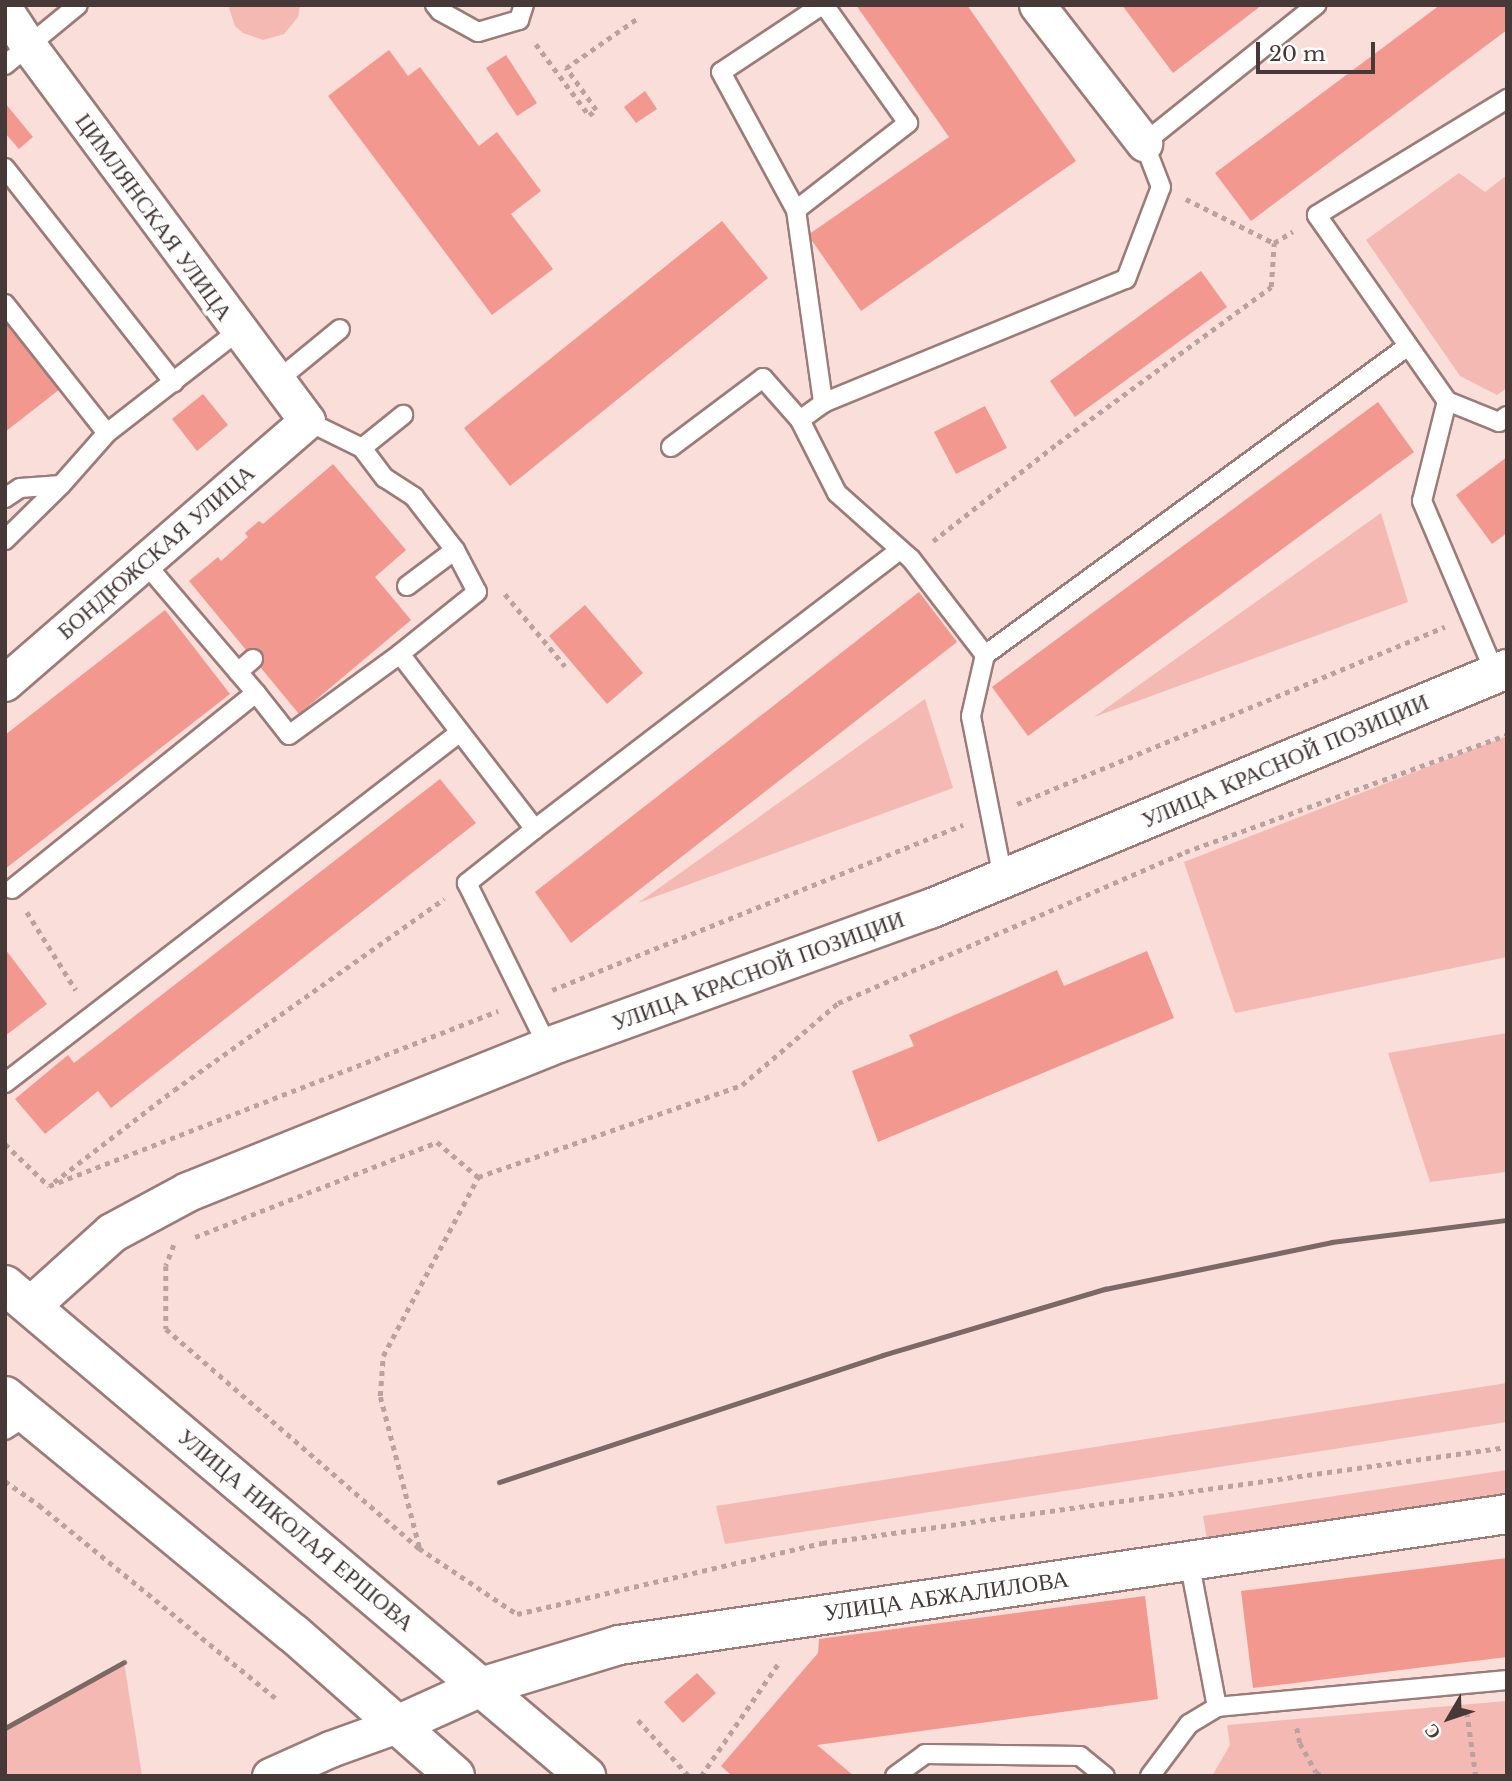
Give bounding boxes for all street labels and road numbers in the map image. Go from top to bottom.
street label: ЦИМЛЯНСКАЯ УЛИЦА [69,108,239,326]
street label: БОНДЮЖСКАЯ УЛИЦА [52,459,260,645]
street label: УЛИЦА КРАСНОЙ ПОЗИЦИИ [1137,688,1433,834]
street label: УЛИЦА КРАСНОЙ ПОЗИЦИИ [608,905,908,1037]
street label: УЛИЦА НИКОЛАЯ ЕРШОВА [172,1423,420,1637]
street label: УЛИЦА АБЖАЛИЛОВА [822,1565,1070,1627]

